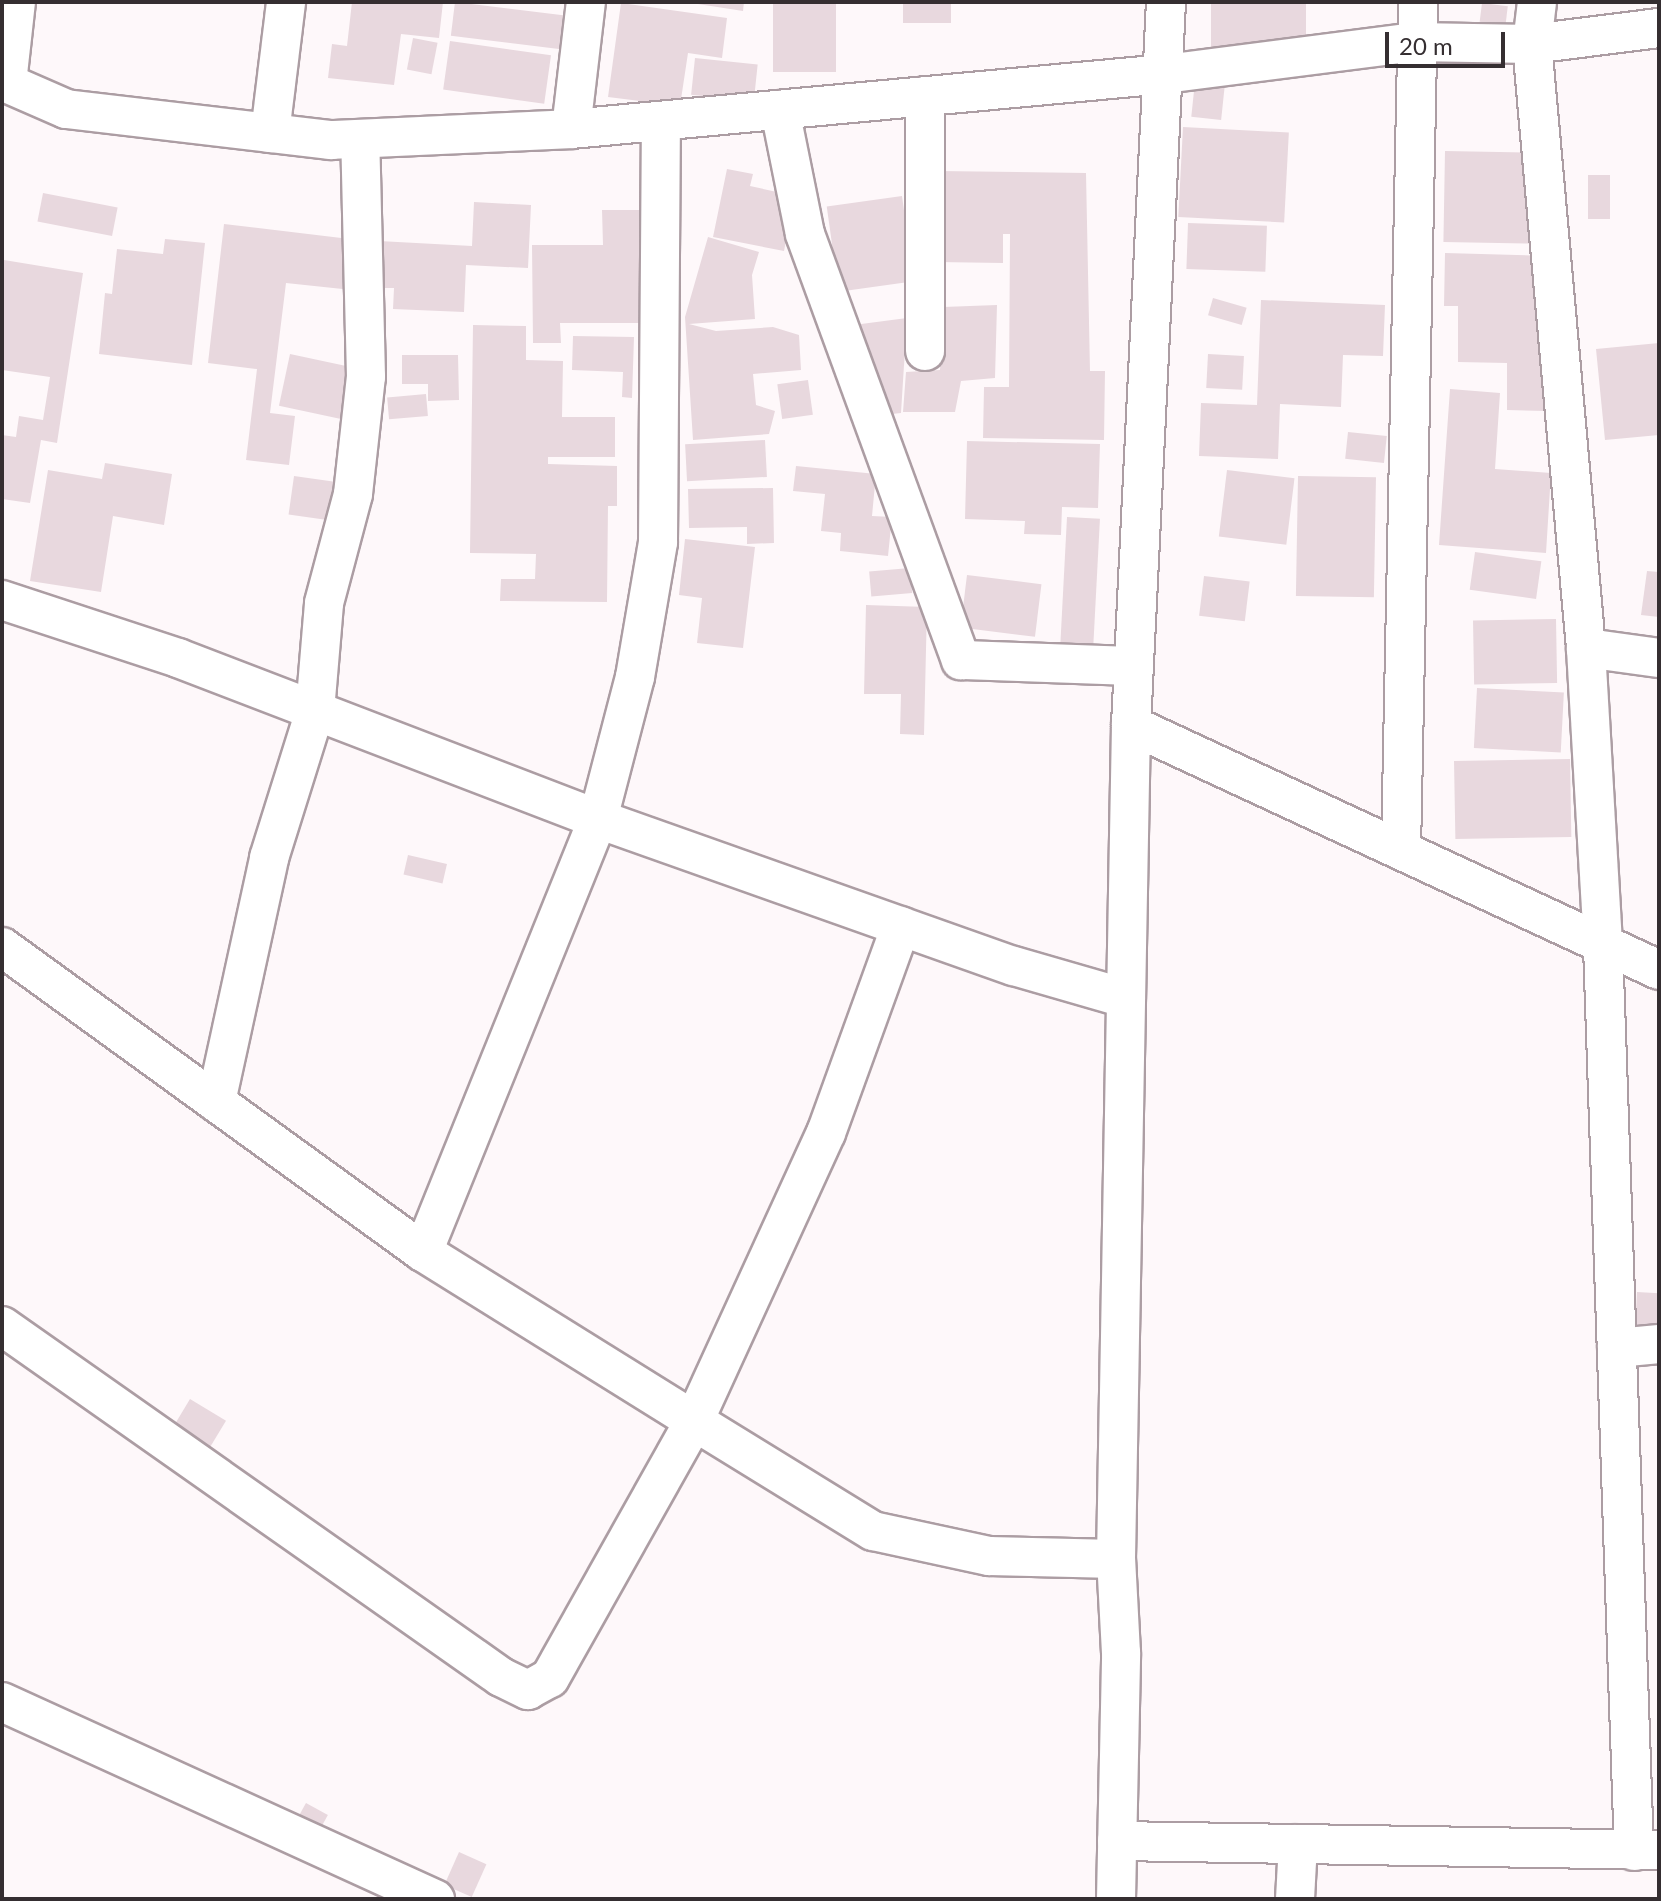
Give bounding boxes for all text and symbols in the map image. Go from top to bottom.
scale bar [1389,16,1509,66]
text: 20 m [1399,31,1453,60]

